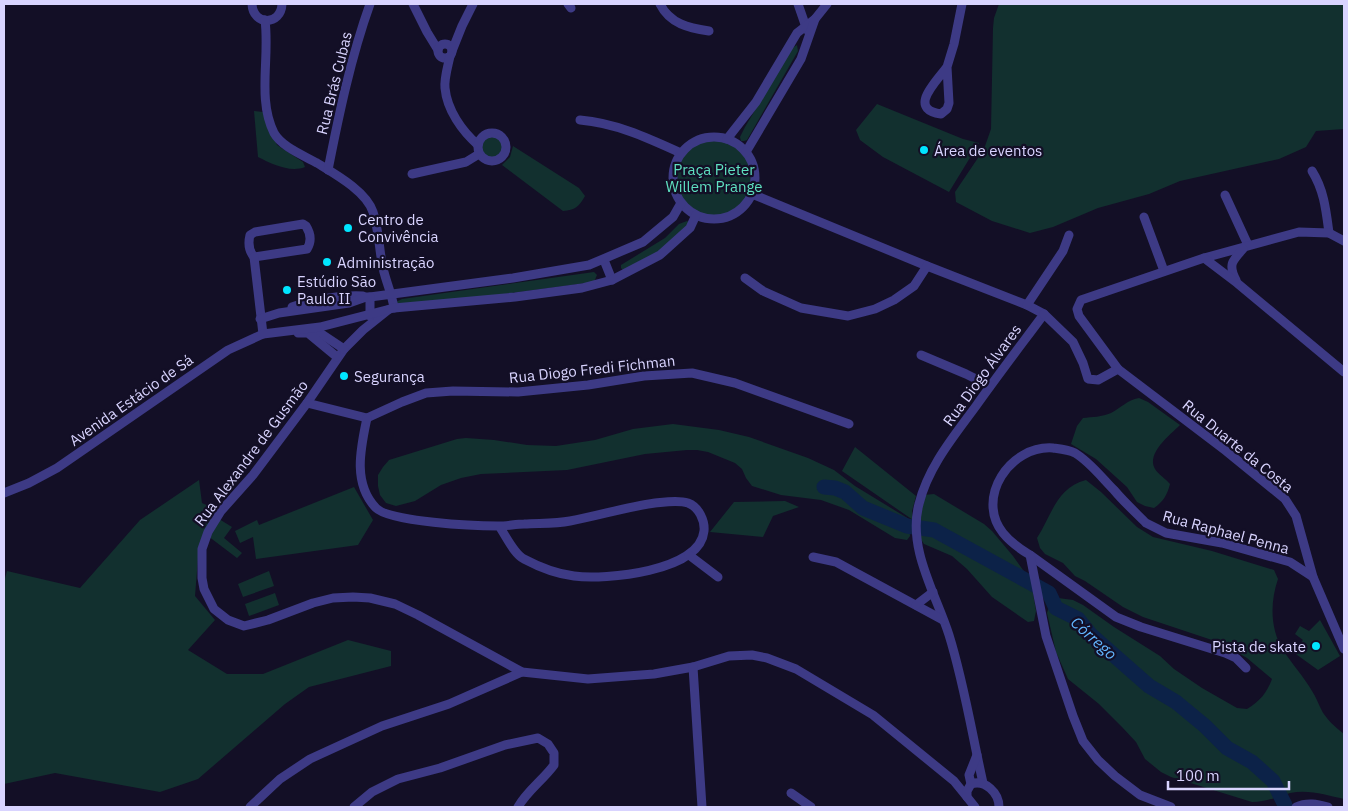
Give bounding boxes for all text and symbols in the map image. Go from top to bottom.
street label: Rua Brás Cubas [312,29,356,137]
place label: Área de eventos [934,141,1042,160]
marker: Área de eventos [918,144,930,156]
park label: Praça Pieter Willem Prange [665,160,763,196]
place label: Centro de Convivência [358,210,439,246]
marker: Centro de Convivência [342,222,354,234]
place label: Administração [337,253,434,272]
marker: Administração [321,256,333,268]
place label: Estúdio São Paulo II [297,272,376,308]
marker: Estúdio São Paulo II [281,284,293,296]
street label: Rua Diogo Álvares [939,320,1025,430]
street label: Avenida Estácio de Sá [65,350,197,450]
street label: Rua Diogo Fredi Fichman [508,351,676,387]
place label: Segurança [354,367,425,386]
marker: Segurança [338,370,350,382]
street label: Rua Alexandre de Gusmão [190,376,312,530]
street label: Rua Duarte da Costa [1179,395,1297,497]
street label: Rua Raphael Penna [1161,506,1291,558]
water label: Córrego [1067,612,1121,664]
place label: Pista de skate [1212,637,1306,656]
marker: Pista de skate [1310,640,1322,652]
scale bar [1168,758,1289,790]
text: 100 m [1176,766,1220,785]

